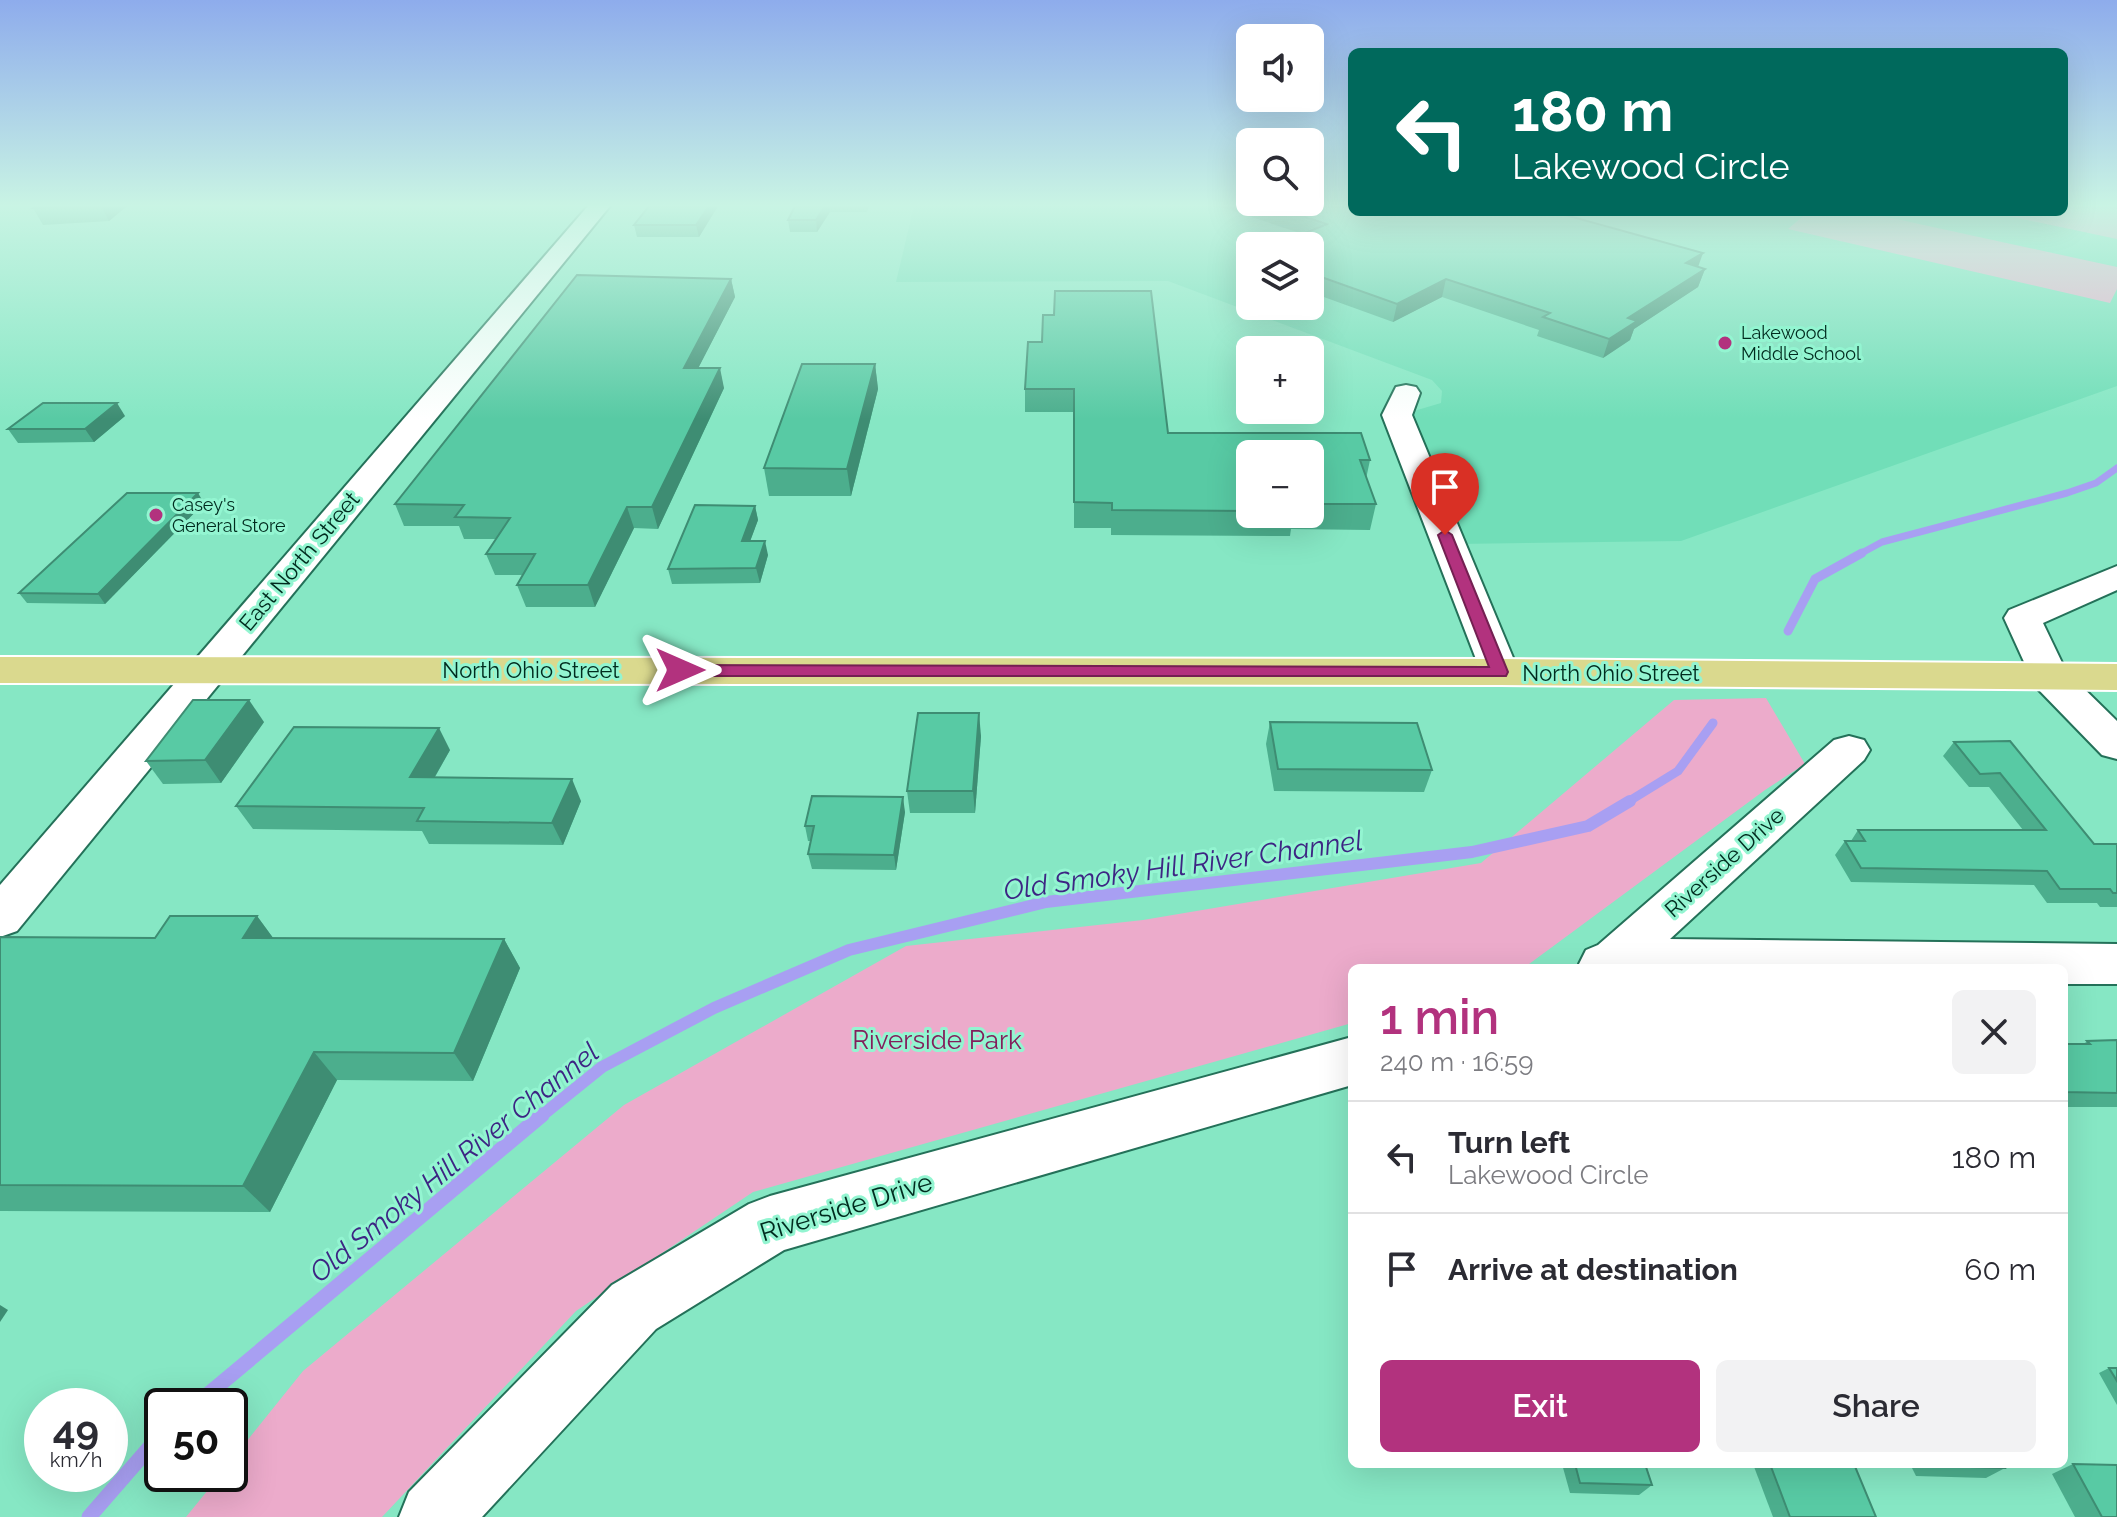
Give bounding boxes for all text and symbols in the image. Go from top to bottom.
map controls [1236,24,1324,528]
button: sound [1236,24,1324,112]
text: 180 m [1512,78,1673,144]
icon: left [1380,80,1484,184]
button: search [1236,128,1324,216]
text: Lakewood Circle [1512,145,1790,187]
button: layers [1236,232,1324,320]
place label: Lakewood Middle School [1741,322,1861,364]
marker: Lakewood Middle School [1716,334,1734,352]
button: + [1236,336,1324,424]
button: − [1236,440,1324,528]
pin [1411,453,1479,535]
icon: arrive [1423,465,1467,509]
street label: East North Street [233,486,365,636]
place label: Casey's General Store [172,494,286,536]
marker: Casey's General Store [147,506,165,524]
position arrow [638,628,722,712]
street label: North Ohio Street [442,657,620,683]
street label: North Ohio Street [1522,660,1700,686]
street label: Riverside Drive [1659,802,1789,922]
water label: Old Smoky Hill River Channel [1001,824,1365,907]
text: 1 min [1380,989,1499,1045]
button: close [1952,990,2036,1074]
park label: Riverside Park [852,1025,1022,1055]
water label: Old Smoky Hill River Channel [303,1036,605,1289]
text: 240 m · 16:59 [1380,1047,1533,1077]
text: Turn left [1448,1125,1570,1160]
icon: left [1380,1135,1424,1179]
text: 180 m [1952,1140,2036,1175]
text: Lakewood Circle [1448,1160,1649,1190]
street label: Riverside Drive [756,1167,936,1247]
icon: arrive [1380,1247,1424,1291]
text: Arrive at destination [1448,1252,1738,1287]
text: 60 m [1964,1252,2036,1287]
button: Exit [1380,1360,1700,1452]
button: Share [1716,1360,2036,1452]
speed limit sign: 50 [144,1388,248,1492]
text: 49 [53,1406,99,1453]
text: km/h [50,1448,102,1472]

